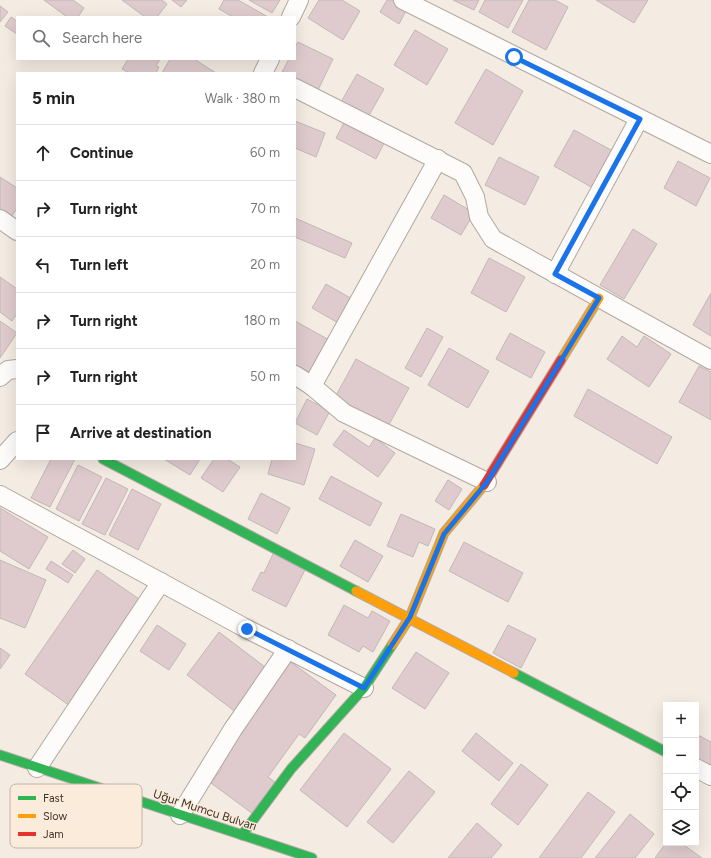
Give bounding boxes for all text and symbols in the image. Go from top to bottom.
search box [16,16,296,60]
icon: search [30,27,52,49]
text: Search here [62,29,142,47]
route start [505,48,523,66]
text: 5 min [32,88,75,108]
text: Walk · 380 m [205,91,280,106]
icon: ahead [32,142,54,164]
text: Continue [70,144,133,162]
text: 60 m [250,145,280,160]
icon: right [32,198,54,220]
text: Turn right [70,200,138,218]
text: 70 m [250,201,280,216]
icon: left [32,254,54,276]
text: Turn left [70,256,128,274]
text: 20 m [250,257,280,272]
icon: right [32,310,54,332]
text: Turn right [70,312,138,330]
text: 180 m [244,313,280,328]
icon: right [32,366,54,388]
text: Turn right [70,368,138,386]
text: 50 m [250,369,280,384]
icon: arrive [32,422,54,444]
text: Arrive at destination [70,424,211,442]
route end [238,620,256,638]
map controls [663,702,699,846]
button: + [663,702,699,738]
button: − [663,738,699,774]
button: locate [663,774,699,810]
legend [10,784,142,848]
street label: Uğur Mumcu Bulvarı [151,787,259,833]
text: Fast [43,792,64,805]
text: Slow [43,810,67,823]
button: layers [663,810,699,846]
text: Jam [43,828,64,841]

